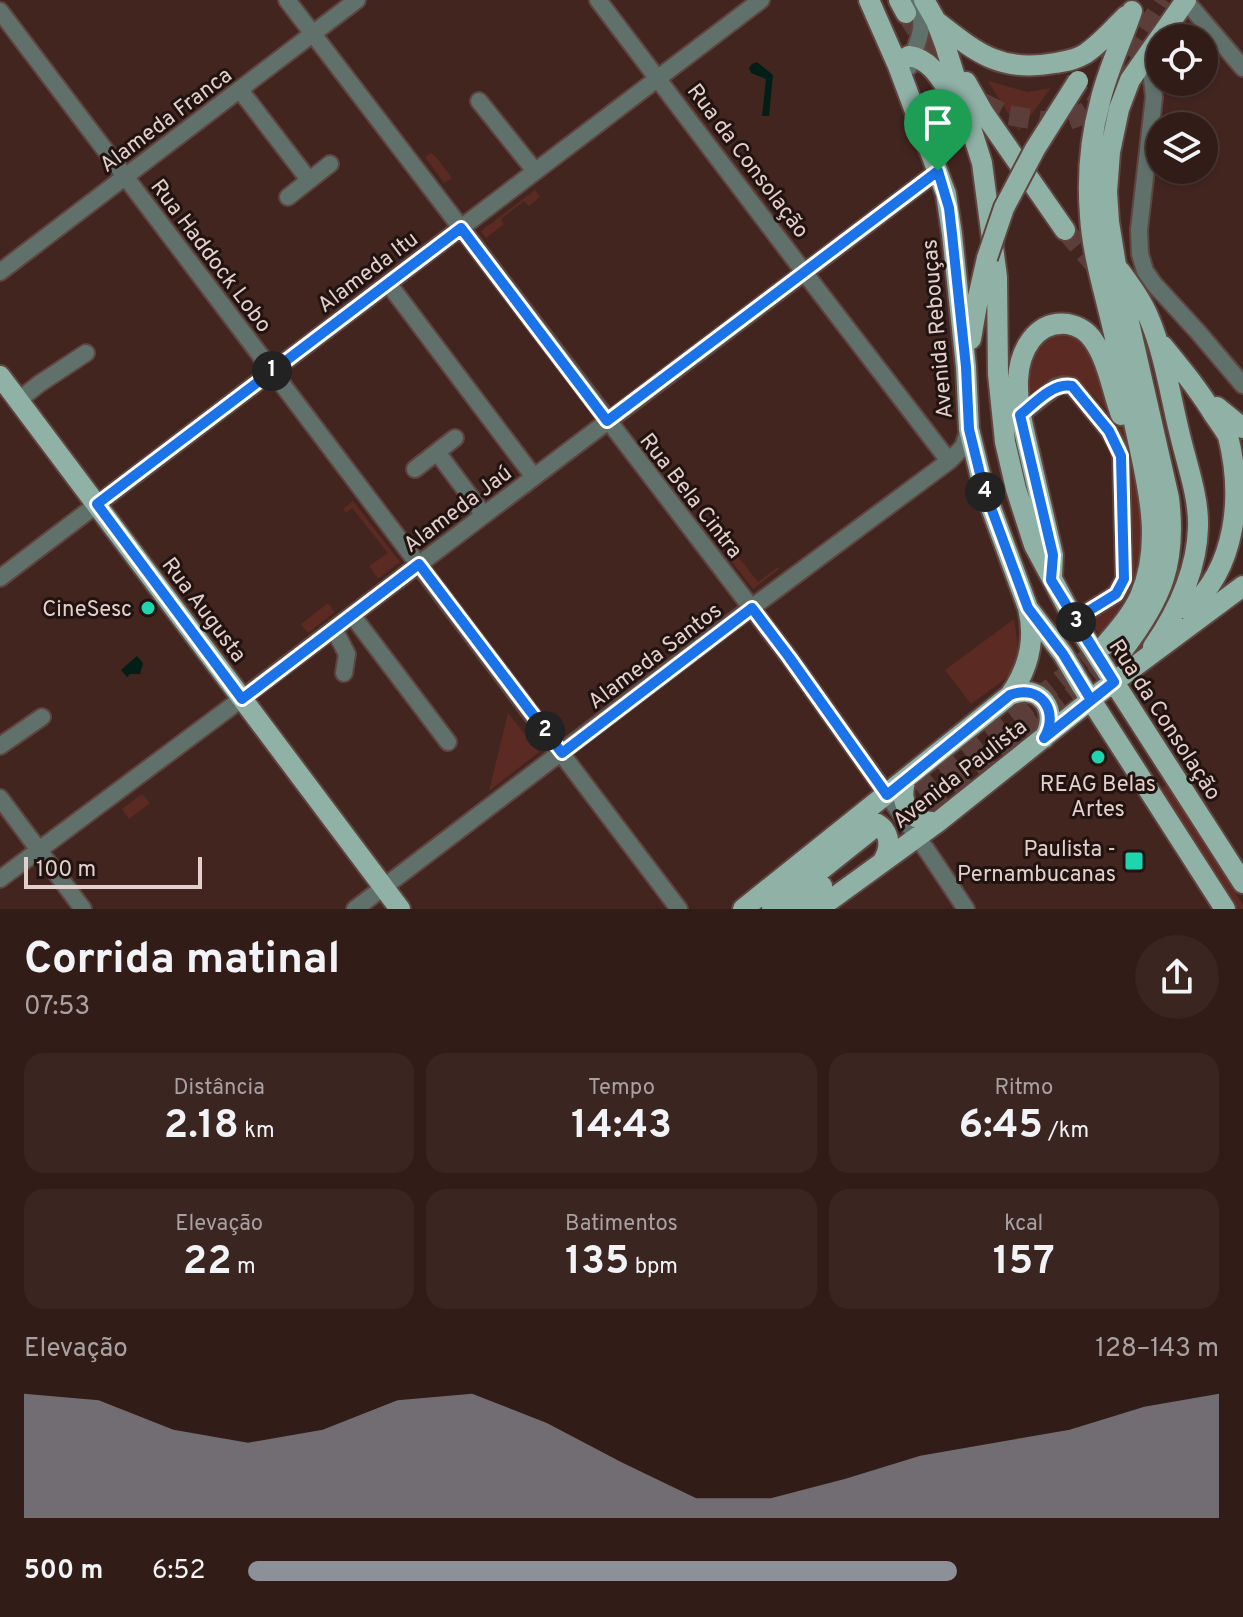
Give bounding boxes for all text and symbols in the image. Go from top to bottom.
map controls [1146,24,1218,184]
button: locate [1146,24,1218,96]
street label: Alameda Franca [95,62,238,180]
street label: Rua da Consolação [680,79,814,244]
pin [904,89,972,171]
icon: arrive [916,101,960,145]
button: layers [1146,112,1218,184]
street label: Rua Haddock Lobo [144,175,276,339]
street label: Alameda Itu [313,226,424,320]
street label: Avenida Rebouças [917,238,960,420]
pin: 1 [252,351,292,391]
text: 1 [268,357,276,384]
street label: Rua Bela Cintra [633,429,747,565]
street label: Alameda Jaú [399,460,518,560]
pin: 4 [965,472,1005,512]
text: 4 [978,478,992,505]
street label: Rua Augusta [155,553,251,668]
place label: CineSesc [42,597,132,624]
street label: Alameda Santos [583,598,728,716]
marker: CineSesc [139,599,157,617]
pin: 3 [1056,602,1096,642]
text: 3 [1069,608,1083,635]
street label: Rua da Consolação [1102,635,1226,806]
pin: 2 [525,711,565,751]
street label: Avenida Paulista [888,714,1033,836]
text: 2 [538,717,552,744]
marker: REAG Belas Artes [1089,748,1107,766]
place label: REAG Belas Artes [1040,772,1156,824]
place label: Paulista - Pernambucanas [957,837,1116,889]
marker: Paulista - Pernambucanas [1123,850,1145,872]
scale bar [24,853,202,889]
text: 100 m [36,857,96,884]
text: Corrida matinal [24,933,340,989]
button: share [1135,935,1219,1019]
text: 07:53 [24,991,90,1024]
text: Distância [174,1075,265,1102]
text: Tempo [588,1075,655,1102]
text: Ritmo [994,1075,1053,1102]
text: 2.18 [164,1102,239,1152]
text: 14:43 [571,1102,672,1152]
text: 6:45 [959,1102,1043,1152]
text: km [239,1118,275,1145]
text: /km [1043,1118,1089,1145]
text: Elevação [175,1211,263,1238]
text: Batimentos [565,1211,678,1238]
text: kcal [1004,1211,1043,1238]
text: 22 [183,1238,232,1288]
text: 135 [565,1238,630,1288]
text: 157 [993,1238,1055,1288]
text: m [232,1254,256,1281]
text: bpm [630,1254,678,1281]
text: Elevação [24,1333,128,1366]
text: 128–143 m [1095,1333,1219,1366]
text: 500 m [24,1555,103,1588]
text: 6:52 [152,1555,205,1588]

